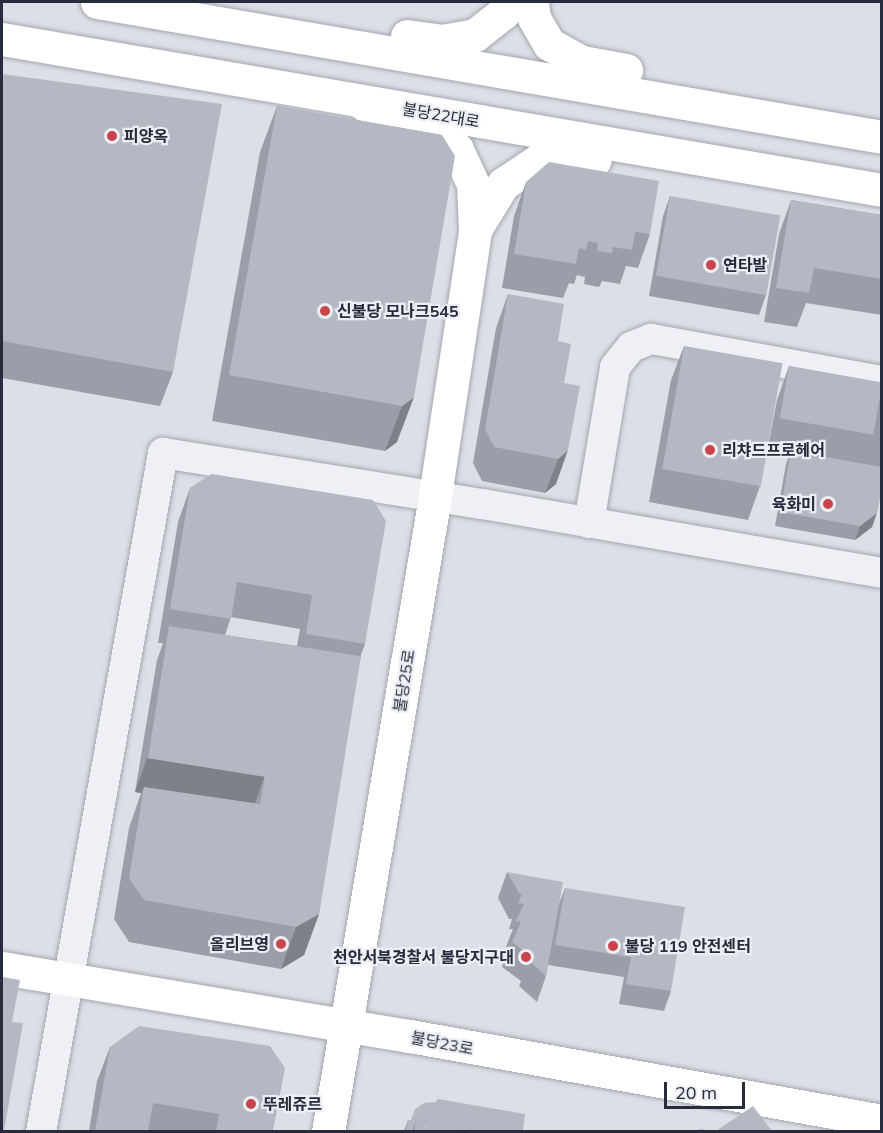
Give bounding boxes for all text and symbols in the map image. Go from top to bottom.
street label: 불당22대로 [401,99,481,131]
place label: 피양옥 [124,126,168,146]
marker: 피양옥 [105,129,119,143]
place label: 연타발 [723,255,767,275]
marker: 연타발 [704,258,718,272]
place label: 신불당 모나크545 [337,301,459,321]
marker: 신불당 모나크545 [318,304,332,318]
place label: 리챠드프로헤어 [722,440,825,460]
marker: 리챠드프로헤어 [703,443,717,457]
place label: 육화미 [772,494,816,514]
marker: 육화미 [821,497,835,511]
street label: 불당25로 [390,648,418,714]
place label: 올리브영 [210,934,269,954]
place label: 불당 119 안전센터 [625,936,751,956]
marker: 올리브영 [274,937,288,951]
marker: 불당 119 안전센터 [606,939,620,953]
place label: 천안서북경찰서 불당지구대 [333,947,514,967]
marker: 천안서북경찰서 불당지구대 [519,950,533,964]
street label: 불당23로 [409,1028,475,1058]
scale bar [667,1070,748,1108]
text: 20 m [675,1081,717,1104]
place label: 뚜레쥬르 [263,1094,322,1114]
marker: 뚜레쥬르 [244,1097,258,1111]

